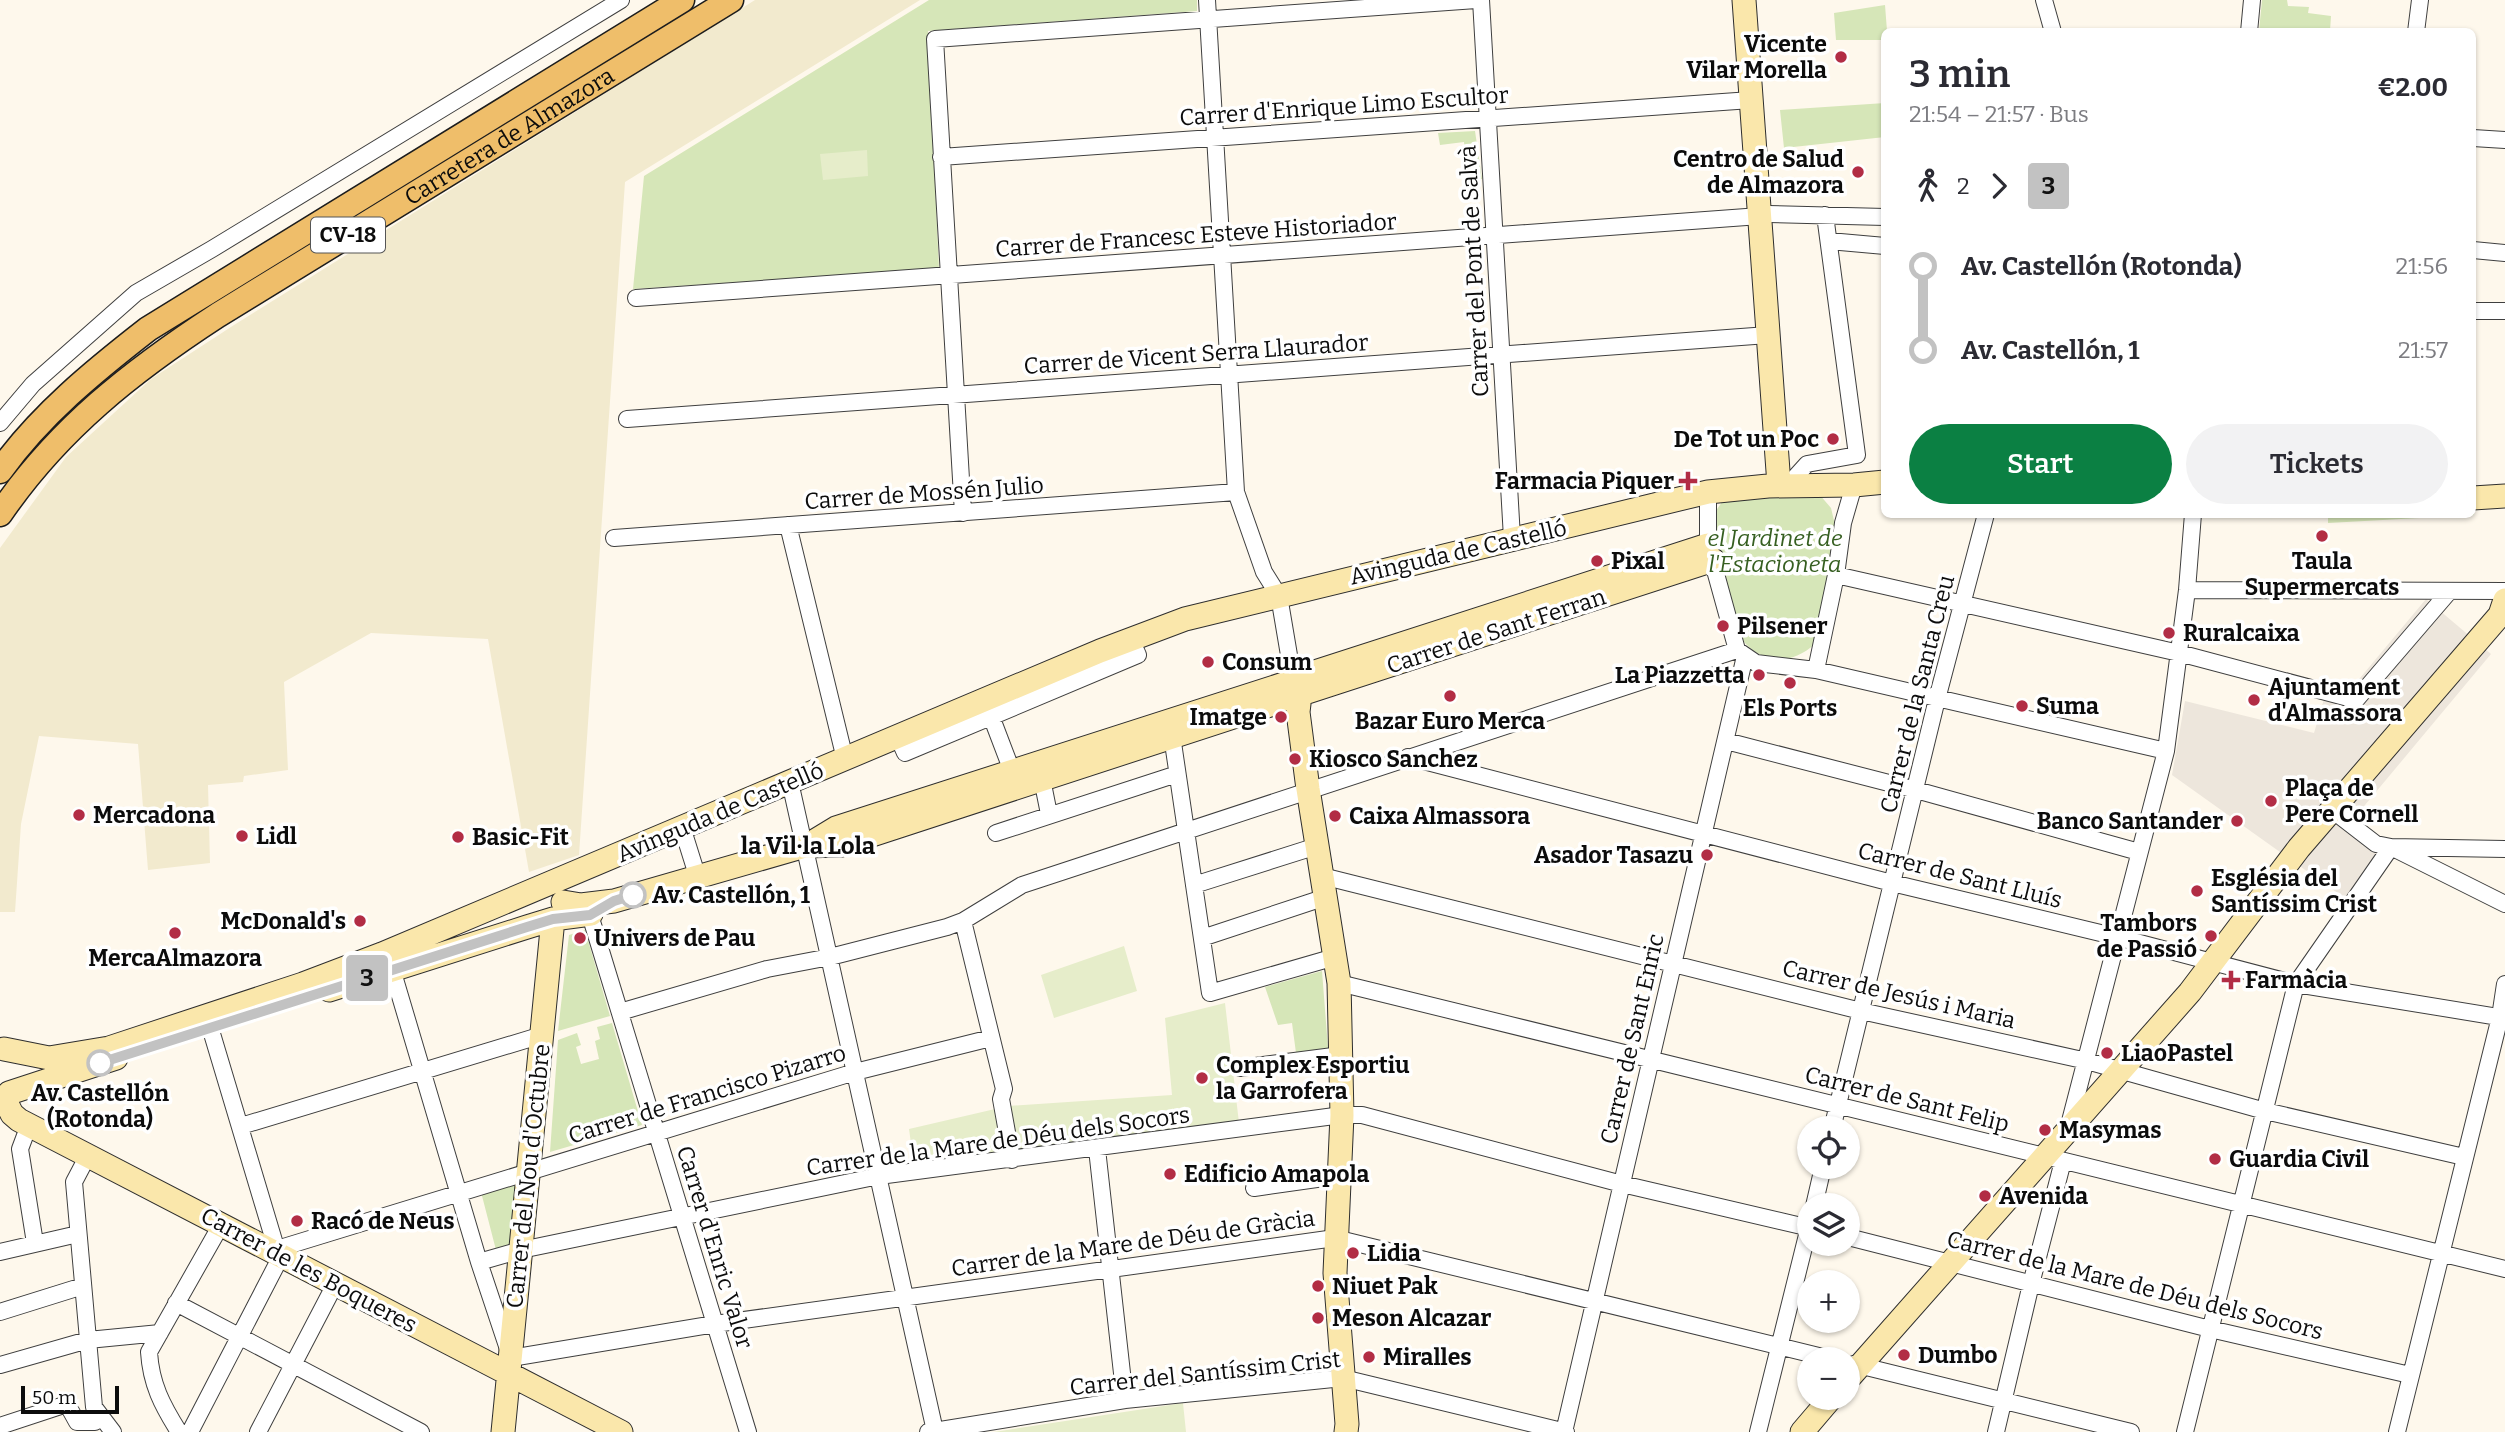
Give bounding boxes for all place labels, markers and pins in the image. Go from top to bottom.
place label: Vicente Vilar Morella [1686,30,1827,84]
marker: Vicente Vilar Morella [1833,49,1849,65]
place label: Centro de Salud de Almazora [1673,145,1844,199]
marker: Centro de Salud de Almazora [1850,164,1866,180]
place label: De Tot un Poc [1674,425,1819,453]
marker: De Tot un Poc [1825,431,1841,447]
place label: Farmacia Piquer [1495,467,1674,495]
marker: Farmacia Piquer [1680,473,1696,489]
marker: Taula Supermercats [2314,528,2330,544]
place label: Pixal [1611,547,1665,575]
place label: Taula Supermercats [2245,547,2399,601]
marker: Pixal [1589,553,1605,569]
place label: Pilsener [1737,612,1828,640]
marker: Pilsener [1715,618,1731,634]
place label: Ruralcaixa [2183,619,2300,647]
marker: Ruralcaixa [2161,625,2177,641]
place label: Consum [1222,648,1312,676]
marker: Consum [1200,654,1216,670]
place label: La Piazzetta [1615,661,1745,689]
marker: La Piazzetta [1751,667,1767,683]
place label: Ajuntament d'Almassora [2268,673,2402,727]
marker: Els Ports [1782,675,1798,691]
marker: Bazar Euro Merca [1442,688,1458,704]
place label: Suma [2036,692,2099,720]
marker: Ajuntament d'Almassora [2246,692,2262,708]
place label: Els Ports [1743,694,1837,722]
marker: Suma [2014,698,2030,714]
place label: Imatge [1190,703,1267,731]
place label: Bazar Euro Merca [1355,707,1545,735]
marker: Imatge [1273,709,1289,725]
place label: Kiosco Sanchez [1309,745,1478,773]
marker: Kiosco Sanchez [1287,751,1303,767]
place label: Plaça de Pere Cornell [2285,774,2418,828]
marker: Plaça de Pere Cornell [2263,793,2279,809]
place label: Mercadona [93,801,215,829]
place label: Caixa Almassora [1349,802,1530,830]
marker: Mercadona [71,807,87,823]
place label: Banco Santander [2037,807,2223,835]
marker: Caixa Almassora [1327,808,1343,824]
marker: Banco Santander [2229,813,2245,829]
place label: Lidl [256,822,297,850]
place label: Basic-Fit [472,823,569,851]
marker: Lidl [234,828,250,844]
marker: Basic-Fit [450,829,466,845]
place label: Asador Tasazu [1534,841,1693,869]
marker: Asador Tasazu [1699,847,1715,863]
place label: Església del Santíssim Crist [2211,864,2377,918]
place label: Av. Castellón, 1 [652,881,810,909]
marker: Av. Castellón, 1 [620,882,646,908]
marker: Església del Santíssim Crist [2189,883,2205,899]
place label: McDonald's [221,907,346,935]
place label: Tambors de Passió [2097,909,2197,963]
marker: McDonald's [352,913,368,929]
place label: Univers de Pau [594,924,756,952]
marker: MercaAlmazora [167,925,183,941]
marker: Tambors de Passió [2203,928,2219,944]
marker: Univers de Pau [572,930,588,946]
place label: MercaAlmazora [88,944,262,972]
place label: Farmàcia [2245,966,2347,994]
marker: Farmàcia [2223,972,2239,988]
place label: LiaoPastel [2121,1039,2233,1067]
marker: LiaoPastel [2099,1045,2115,1061]
marker: Av. Castellón (Rotonda) [87,1050,113,1076]
place label: Complex Esportiu la Garrofera [1216,1051,1410,1105]
marker: Complex Esportiu la Garrofera [1194,1070,1210,1086]
place label: Av. Castellón (Rotonda) [31,1079,169,1133]
place label: Masymas [2059,1116,2162,1144]
marker: Masymas [2037,1122,2053,1138]
place label: Guardia Civil [2229,1145,2369,1173]
marker: Guardia Civil [2207,1151,2223,1167]
place label: Edificio Amapola [1184,1160,1369,1188]
marker: Edificio Amapola [1162,1166,1178,1182]
place label: Avenida [1999,1182,2088,1210]
marker: Avenida [1977,1188,1993,1204]
place label: Racó de Neus [311,1207,455,1235]
marker: Racó de Neus [289,1213,305,1229]
place label: Lidia [1367,1239,1421,1267]
marker: Lidia [1345,1245,1361,1261]
place label: Niuet Pak [1332,1272,1438,1300]
marker: Niuet Pak [1310,1278,1326,1294]
place label: Meson Alcazar [1332,1304,1491,1332]
marker: Meson Alcazar [1310,1310,1326,1326]
place label: Dumbo [1918,1341,1998,1369]
place label: Miralles [1383,1343,1472,1371]
marker: Dumbo [1896,1347,1912,1363]
marker: Miralles [1361,1349,1377,1365]

